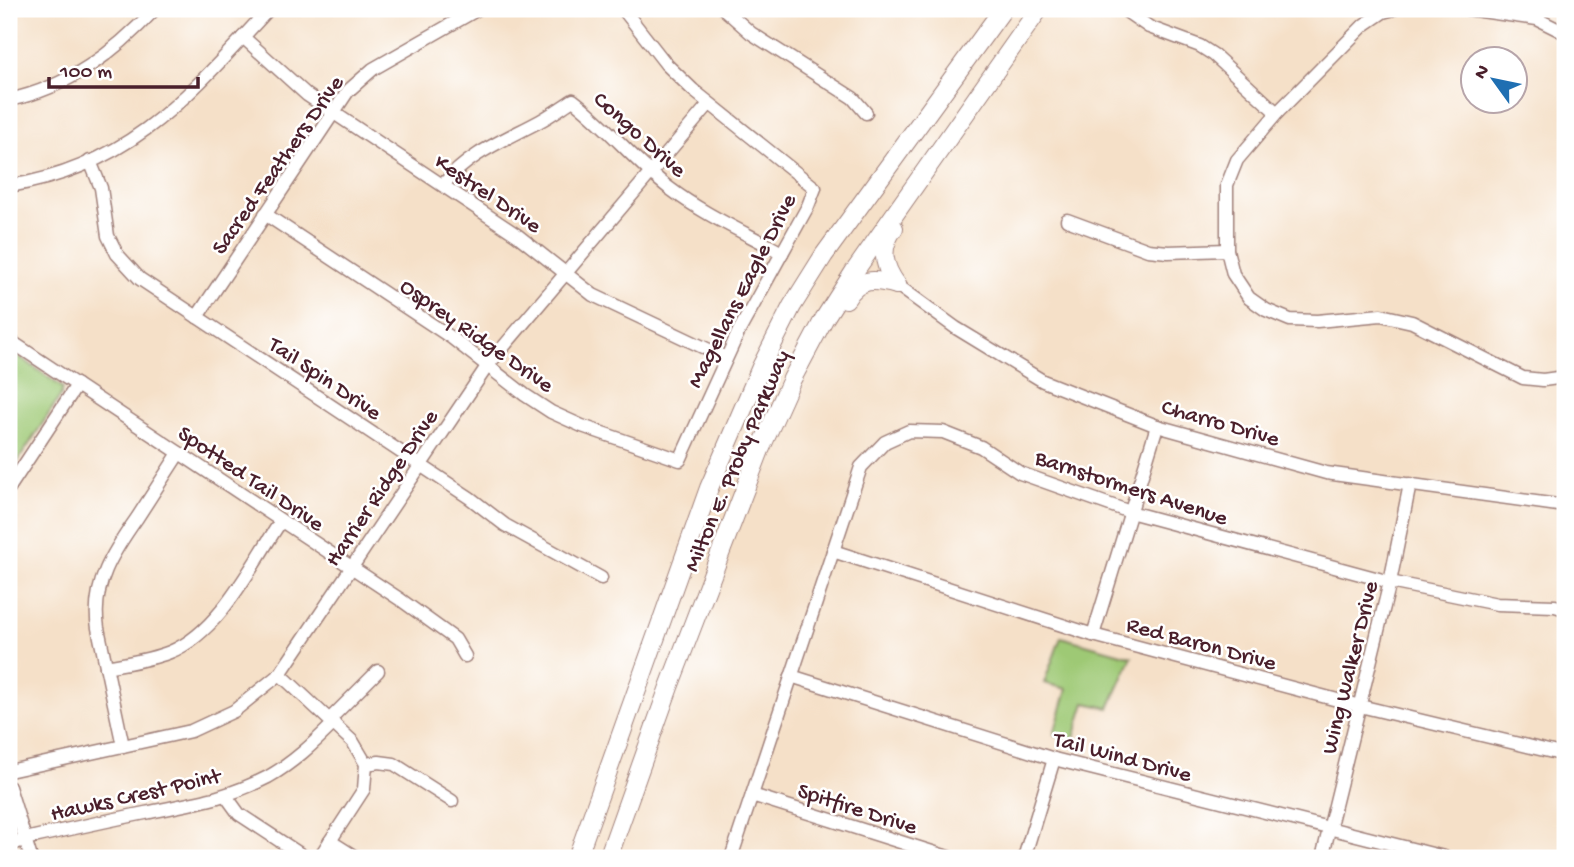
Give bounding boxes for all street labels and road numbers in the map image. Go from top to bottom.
street label: Sacred Feathers Drive [207,70,351,261]
street label: Congo Drive [587,87,692,185]
street label: Kestrel Drive [428,149,547,241]
street label: Magellans Eagle Drive [682,189,804,393]
street label: Osprey Ridge Drive [394,274,559,401]
street label: Tail Spin Drive [261,331,387,428]
street label: Milton E. Proby Parkway [679,346,797,576]
street label: Charro Drive [1158,395,1283,454]
street label: Harrier Ridge Drive [320,404,446,573]
street label: Spotted Tail Drive [172,421,329,539]
street label: Barnstormers Avenue [1030,445,1232,534]
street label: Wing Walker Drive [1317,578,1386,757]
street label: Red Baron Drive [1123,612,1280,679]
street label: Tail Wind Drive [1048,726,1195,790]
street label: Hawks Crest Point [48,763,225,829]
street label: Spitfire Drive [794,778,921,843]

